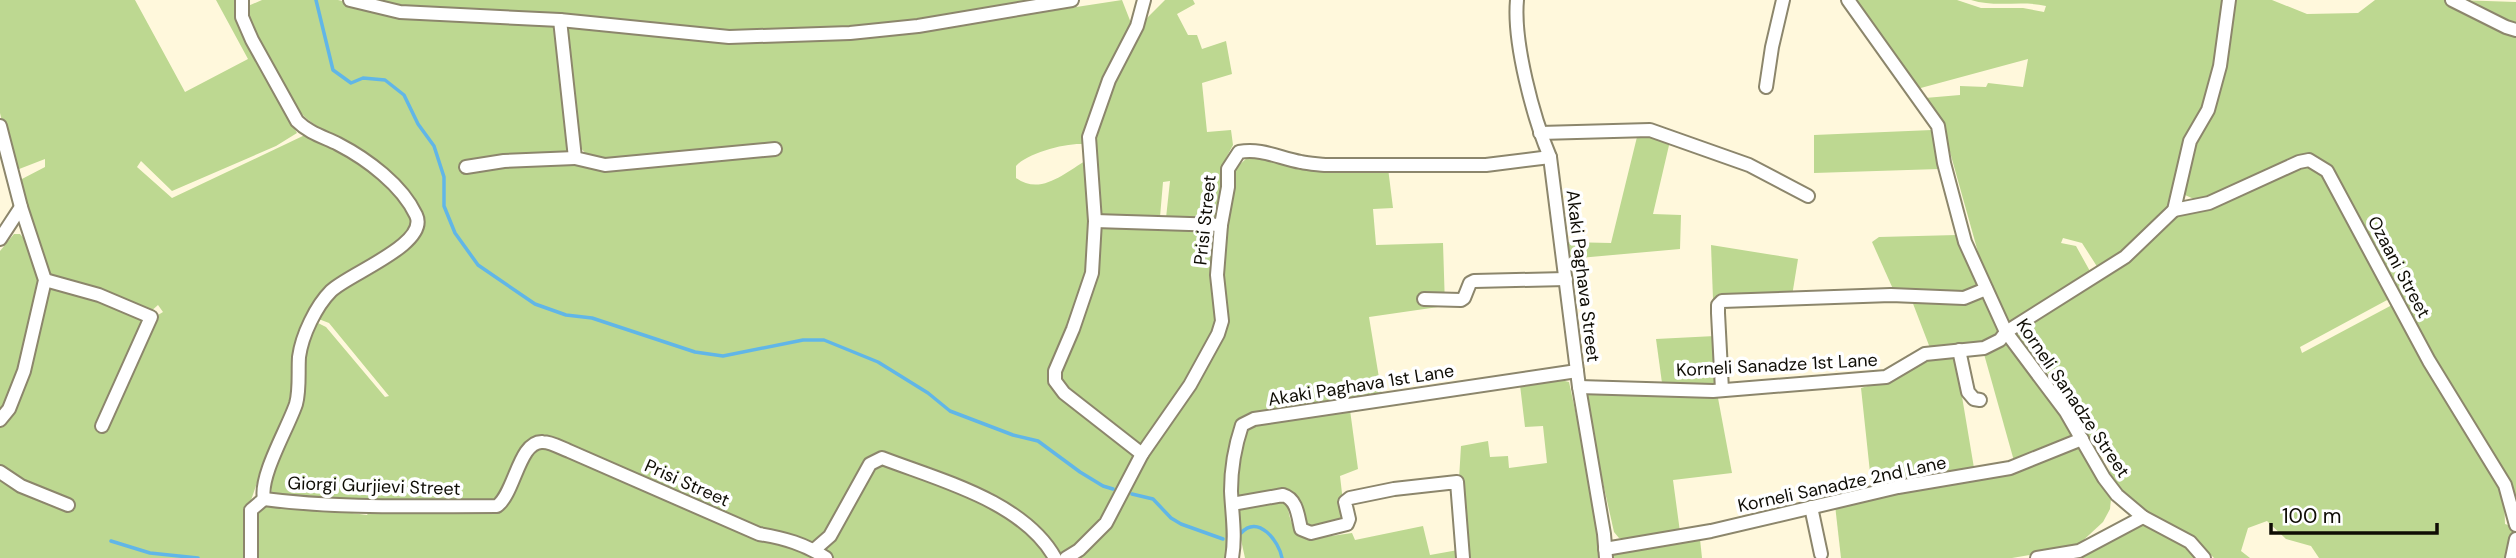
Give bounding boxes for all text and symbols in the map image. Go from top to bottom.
street label: Prisi Street [1188,174,1222,266]
street label: Akaki Paghava Street [1561,189,1605,363]
street label: Ozaani Street [2362,212,2436,322]
street label: Korneli Sanadze Street [2011,314,2135,482]
street label: Korneli Sanadze 1st Lane [1676,348,1878,382]
street label: Akaki Paghava 1st Lane [1266,358,1456,412]
street label: Korneli Sanadze 2nd Lane [1736,450,1948,518]
street label: Prisi Street [641,454,733,512]
street label: Giorgi Gurjievi Street [287,471,461,501]
scale bar [2271,491,2437,536]
text: 100 m [2282,502,2342,530]

